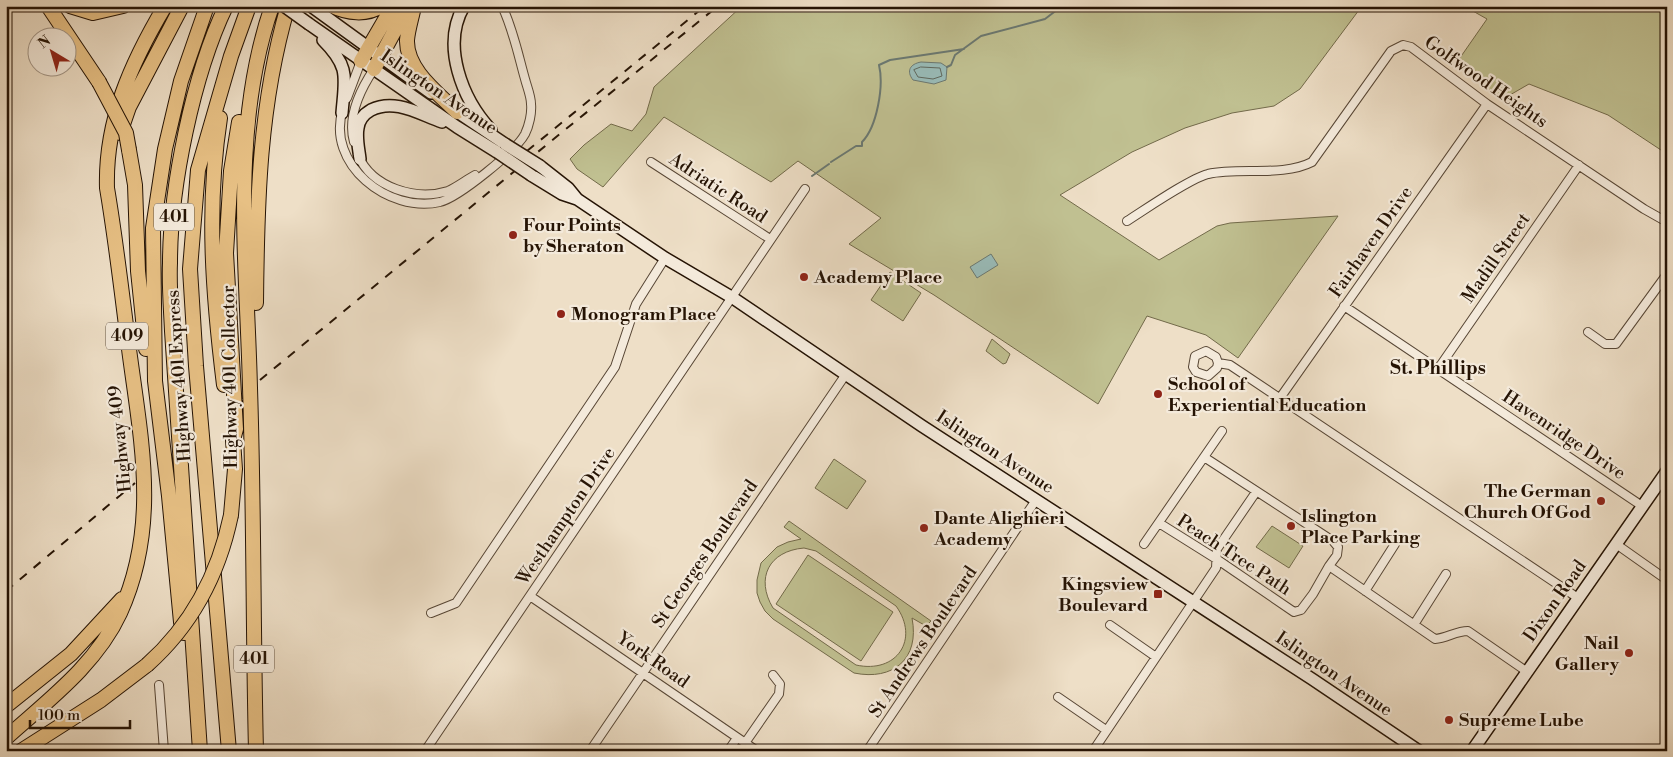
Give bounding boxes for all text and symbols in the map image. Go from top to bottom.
north arrow [28,28,78,78]
street label: Golfwood Heights [1420,31,1552,133]
text: N [35,32,55,53]
street label: Islington Avenue [376,44,502,140]
street label: Adriatic Road [664,147,772,229]
street label: Fairhaven Drive [1324,182,1418,302]
road number: 401 [154,203,194,230]
street label: Madill Street [1457,208,1536,307]
place label: Four Points by Sheraton [523,214,624,258]
marker: Four Points by Sheraton [507,229,519,241]
place label: Academy Place [813,266,943,289]
marker: Academy Place [798,271,810,283]
street label: Highway 401 Collector [217,285,243,469]
street label: Highway 401 Express [162,289,196,463]
place label: Monogram Place [571,303,716,326]
marker: Monogram Place [555,308,567,320]
road number: 409 [106,322,148,350]
district label: St. Phillips [1390,356,1486,380]
place label: School of Experiential Education [1168,373,1366,417]
street label: Highway 409 [103,384,137,494]
street label: Havenridge Drive [1498,385,1630,485]
marker: School of Experiential Education [1152,388,1164,400]
street label: Islington Avenue [932,405,1058,499]
street label: Westhampton Drive [511,443,621,590]
street label: St Georges Boulevard [647,475,763,632]
place label: The German Church Of God [1464,480,1591,524]
marker: The German Church Of God [1595,495,1607,507]
place label: Islington Place Parking [1301,505,1420,549]
place label: Dante Alighieri Academy [933,507,1065,551]
street label: Peach Tree Path [1172,509,1296,601]
marker: Islington Place Parking [1285,520,1297,532]
marker: Dante Alighieri Academy [918,522,930,534]
street label: Dixon Road [1518,555,1592,646]
street label: St Andrews Boulevard [864,561,983,722]
place label: Kingsview Boulevard [1058,573,1149,617]
marker: Kingsview Boulevard [1152,588,1164,600]
street label: York Road [612,626,694,694]
street label: Islington Avenue [1271,626,1397,722]
place label: Nail Gallery [1555,632,1620,676]
road number: 401 [234,646,274,672]
marker: Nail Gallery [1623,647,1635,659]
scale bar [30,697,130,729]
text: 100 m [38,706,80,725]
place label: Supreme Lube [1459,709,1584,732]
marker: Supreme Lube [1443,714,1455,726]

